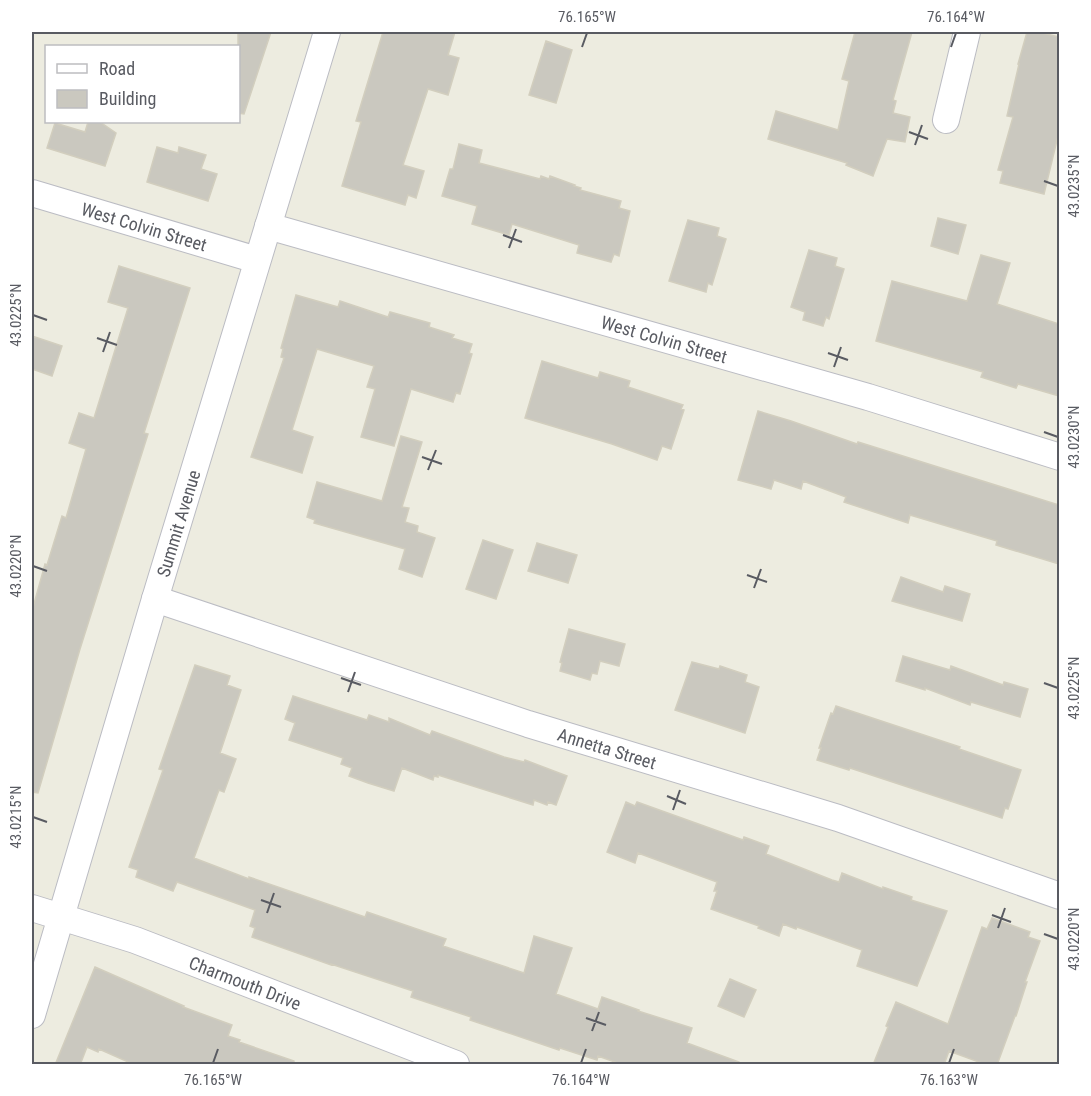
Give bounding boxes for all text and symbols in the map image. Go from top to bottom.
text: 76.165°W [558,8,617,26]
text: 76.164°W [927,8,986,26]
legend [45,45,240,123]
text: Road [99,58,135,79]
text: Building [99,88,156,109]
text: 43.0235°N [1065,154,1083,218]
street label: West Colvin Street [79,198,209,255]
text: 43.0225°N [7,283,25,347]
street label: West Colvin Street [599,311,730,367]
text: 43.0230°N [1065,405,1083,469]
street label: Summit Avenue [152,467,204,579]
text: 43.0220°N [7,534,25,598]
text: 43.0225°N [1065,656,1083,720]
street label: Annetta Street [555,723,659,773]
text: 43.0215°N [7,785,25,849]
text: 43.0220°N [1065,907,1083,971]
street label: Charmouth Drive [186,951,304,1014]
text: 76.165°W [184,1071,243,1089]
text: 76.164°W [552,1071,611,1089]
text: 76.163°W [920,1071,979,1089]

